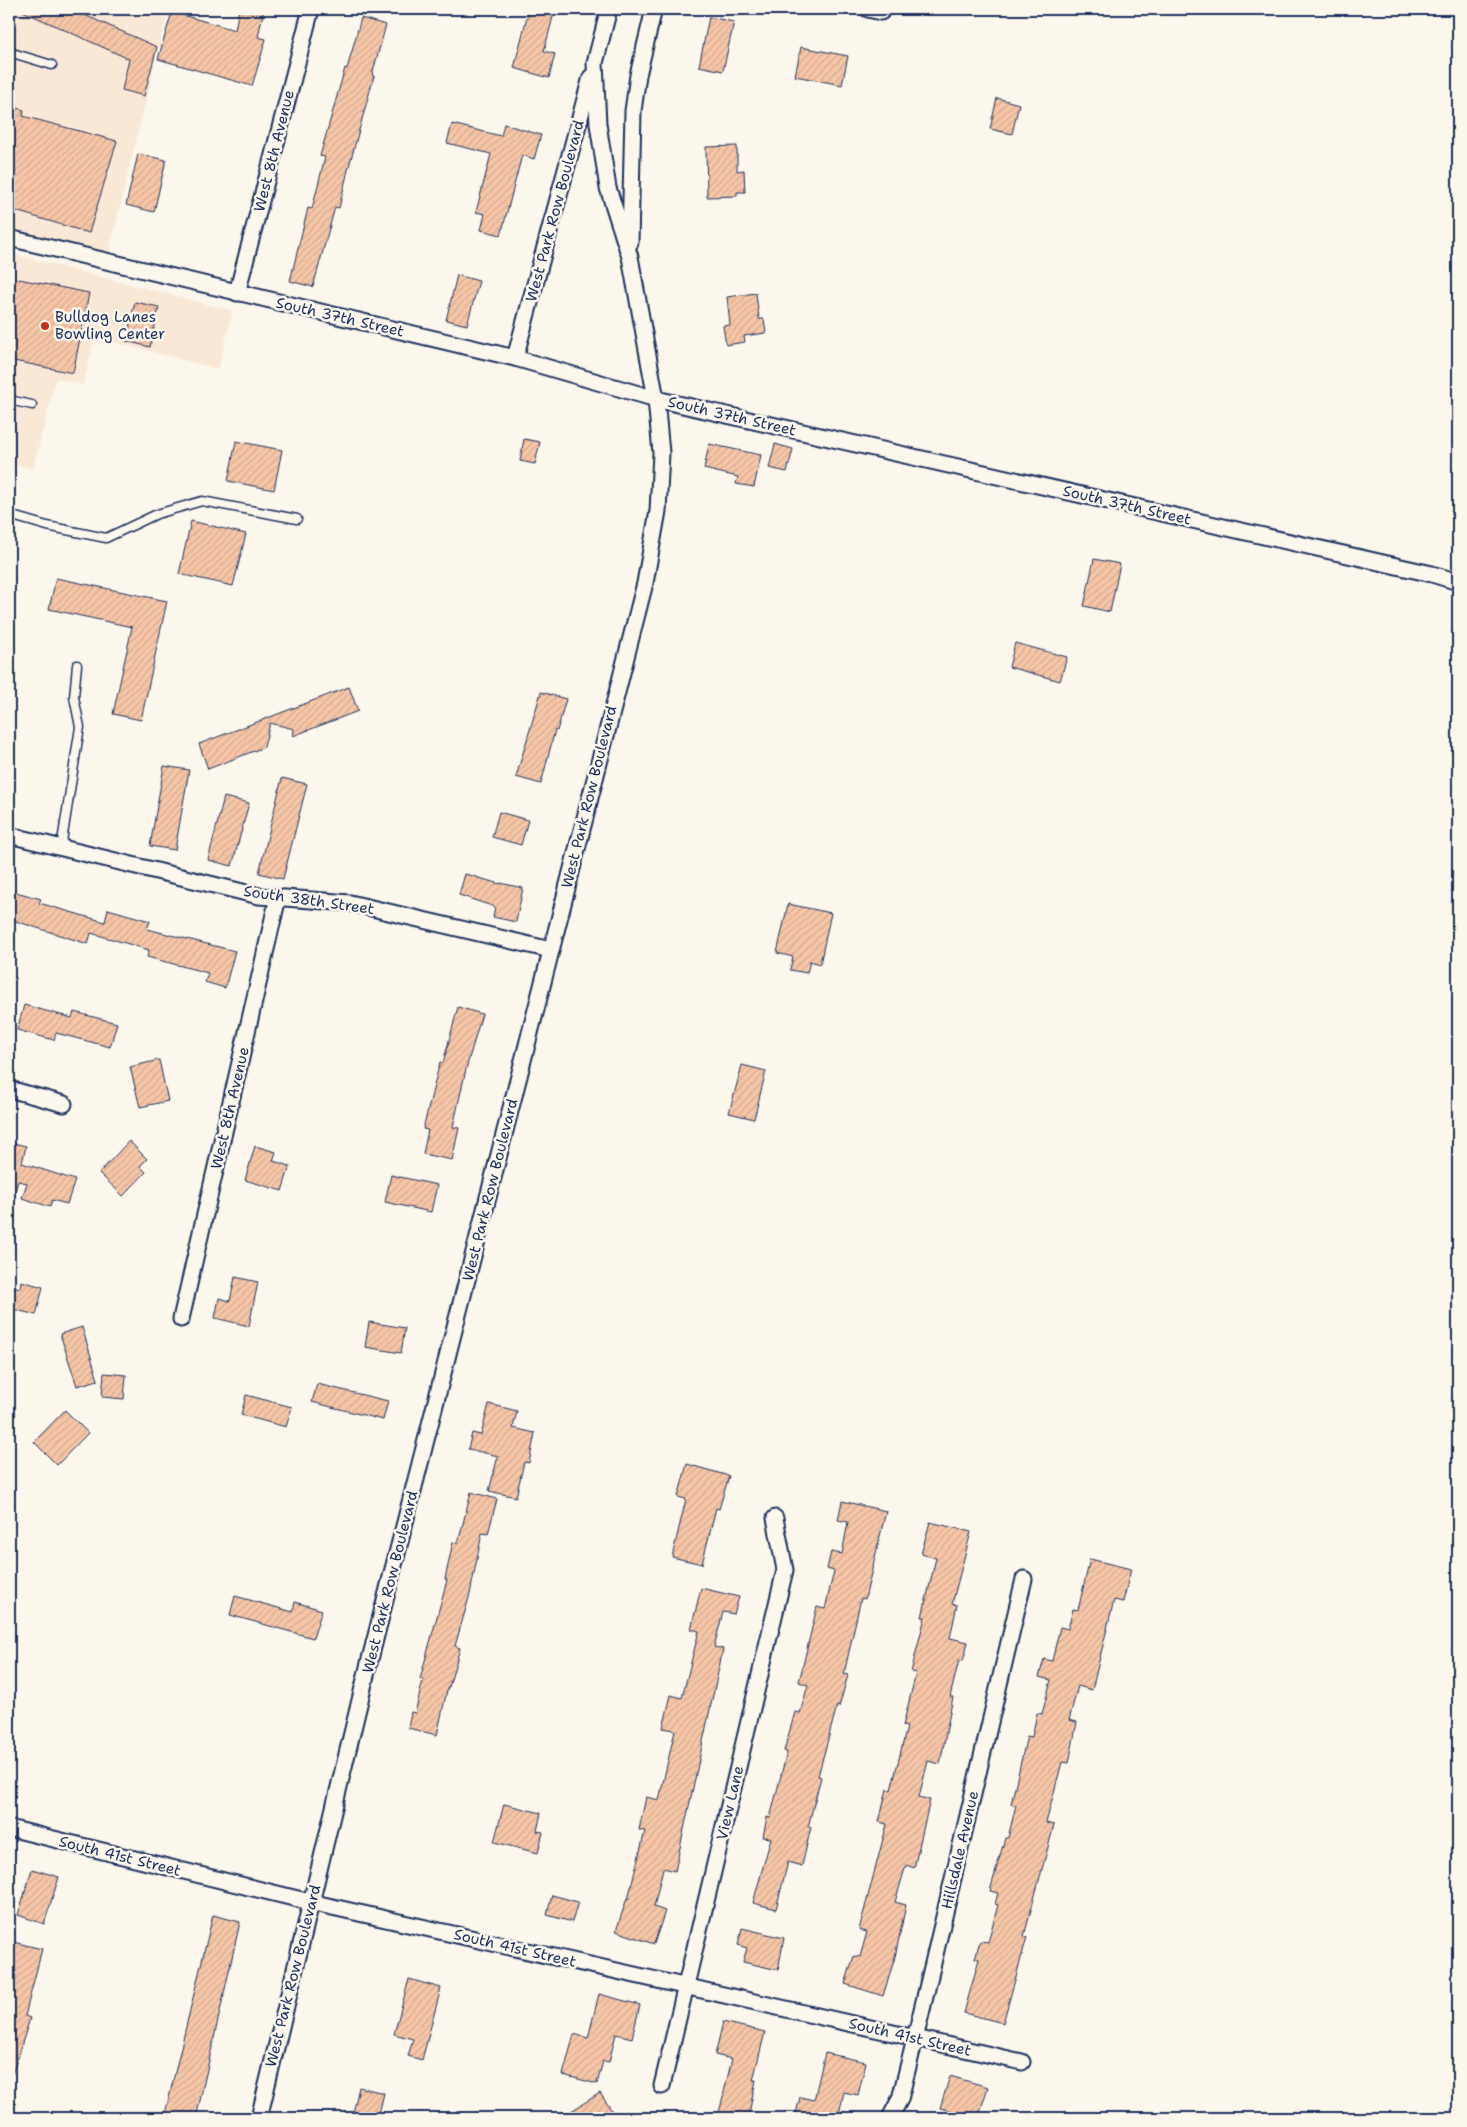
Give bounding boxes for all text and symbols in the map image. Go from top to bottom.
street label: West 8th Avenue [249,88,299,214]
street label: West Park Row Boulevard [521,117,589,304]
street label: South 37th Street [274,293,406,341]
place label: Bulldog Lanes Bowling Center [55,307,165,344]
marker: Bulldog Lanes Bowling Center [39,320,51,332]
street label: South 37th Street [666,392,798,440]
street label: South 37th Street [1061,481,1193,529]
street label: West Park Row Boulevard [557,703,621,890]
street label: South 38th Street [242,881,376,919]
street label: West 8th Avenue [206,1045,254,1171]
street label: West Park Row Boulevard [458,1096,522,1283]
street label: West Park Row Boulevard [358,1488,422,1675]
street label: View Lane [712,1764,748,1842]
street label: Hillsdale Avenue [937,1789,983,1911]
street label: South 41st Street [57,1831,183,1881]
street label: West Park Row Boulevard [261,1882,325,2069]
street label: South 41st Street [452,1924,578,1972]
street label: South 41st Street [847,2013,973,2061]

